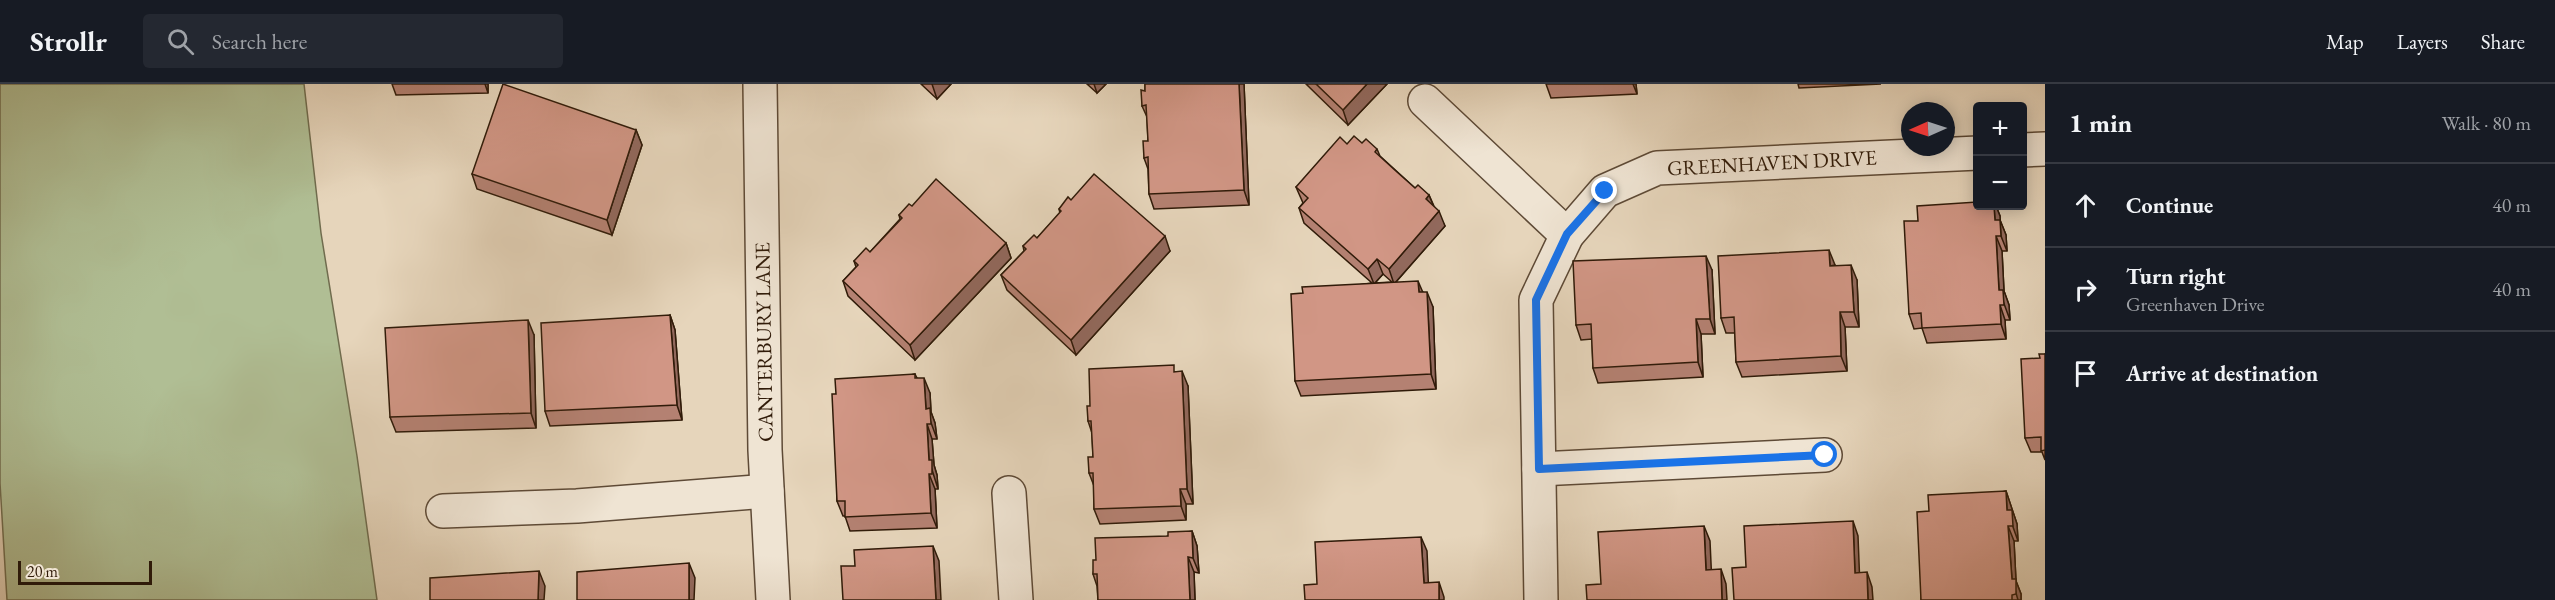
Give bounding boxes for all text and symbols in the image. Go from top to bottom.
search box [143,14,563,68]
text: Strollr [30,23,107,59]
icon: search [164,25,197,58]
text: Search here [212,27,307,56]
text: Map [2326,28,2364,55]
text: Layers [2397,28,2448,55]
text: Share [2481,28,2525,55]
north arrow [1901,102,1955,156]
map controls [1973,102,2027,210]
button: + [1973,102,2027,156]
text: 1 min [2069,106,2132,140]
text: Walk · 80 m [2442,110,2531,136]
street label: GREENHAVEN DRIVE [1666,144,1878,181]
button: − [1973,156,2027,210]
route end [1591,177,1617,203]
icon: ahead [2069,189,2102,222]
text: Continue [2126,191,2213,220]
text: 40 m [2492,192,2531,218]
street label: CANTERBURY LANE [748,242,779,442]
text: Turn right [2126,262,2225,291]
icon: right [2069,273,2102,306]
text: 40 m [2492,276,2531,302]
text: Greenhaven Drive [2126,291,2264,317]
icon: arrive [2069,357,2102,390]
text: Arrive at destination [2126,359,2318,388]
route start [1811,441,1837,467]
scale bar [18,558,152,586]
text: 20 m [27,561,58,582]

